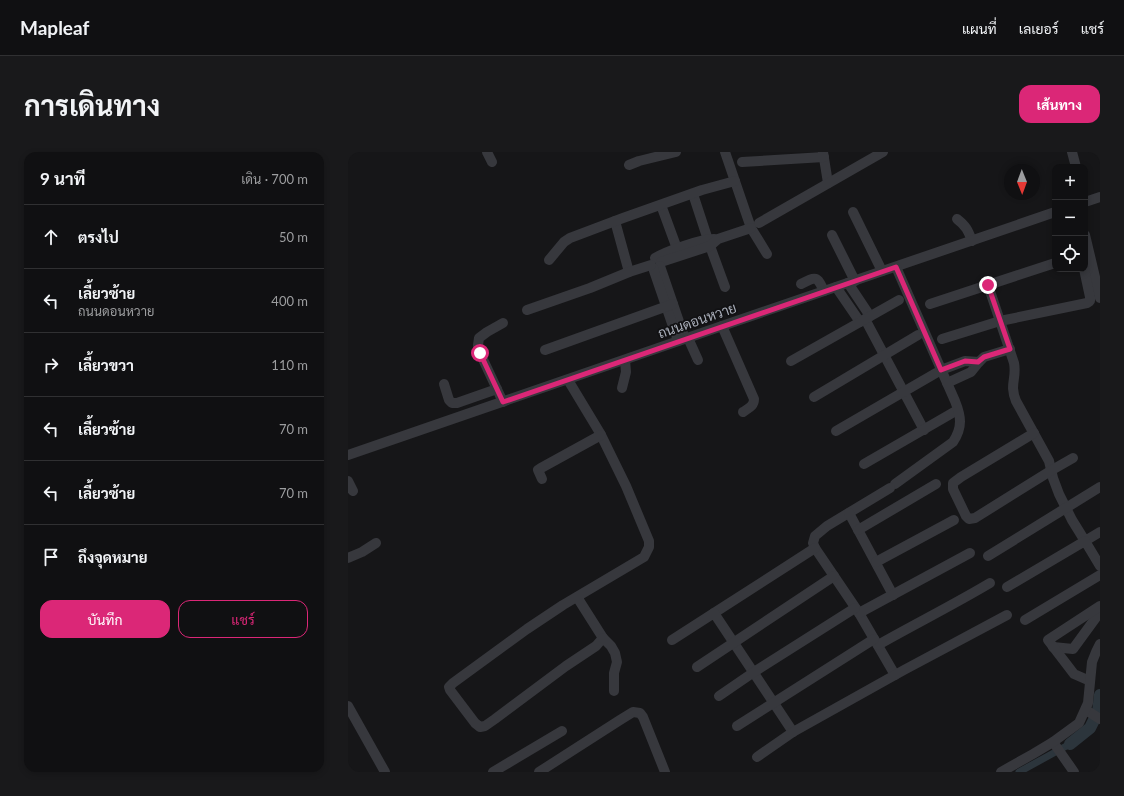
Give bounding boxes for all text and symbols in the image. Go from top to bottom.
text: Mapleaf [20,16,89,39]
text: แผนที่ [962,20,997,37]
text: เลเยอร์ [1019,20,1059,37]
text: แชร์ [1081,20,1104,37]
button: เส้นทาง [1019,85,1100,123]
text: การเดินทาง [24,88,160,122]
north arrow [1004,164,1040,200]
map controls [1052,164,1088,272]
button: + [1052,164,1088,200]
text: 9 นาที [40,168,85,189]
text: เดิน · 700 m [241,171,308,187]
button: − [1052,200,1088,236]
icon: ahead [40,226,62,248]
text: ตรงไป [78,228,119,246]
text: 50 m [279,229,308,245]
button: locate [1052,236,1088,272]
route end [979,276,997,294]
text: เลี้ยวซ้าย [78,284,135,302]
icon: left [40,290,62,312]
text: 400 m [271,293,308,309]
street label: ถนนดอนหวาย [655,299,739,341]
text: ถนนดอนหวาย [78,303,154,319]
route start [471,344,489,362]
icon: right [40,354,62,376]
text: เลี้ยวขวา [78,356,134,374]
text: 110 m [271,357,308,373]
icon: left [40,418,62,440]
text: เลี้ยวซ้าย [78,420,135,438]
text: 70 m [279,421,308,437]
icon: left [40,482,62,504]
text: เลี้ยวซ้าย [78,484,135,502]
text: 70 m [279,485,308,501]
icon: arrive [40,546,62,568]
text: ถึงจุดหมาย [78,548,148,566]
button: บันทึก [40,600,170,638]
button: แชร์ [178,600,308,638]

